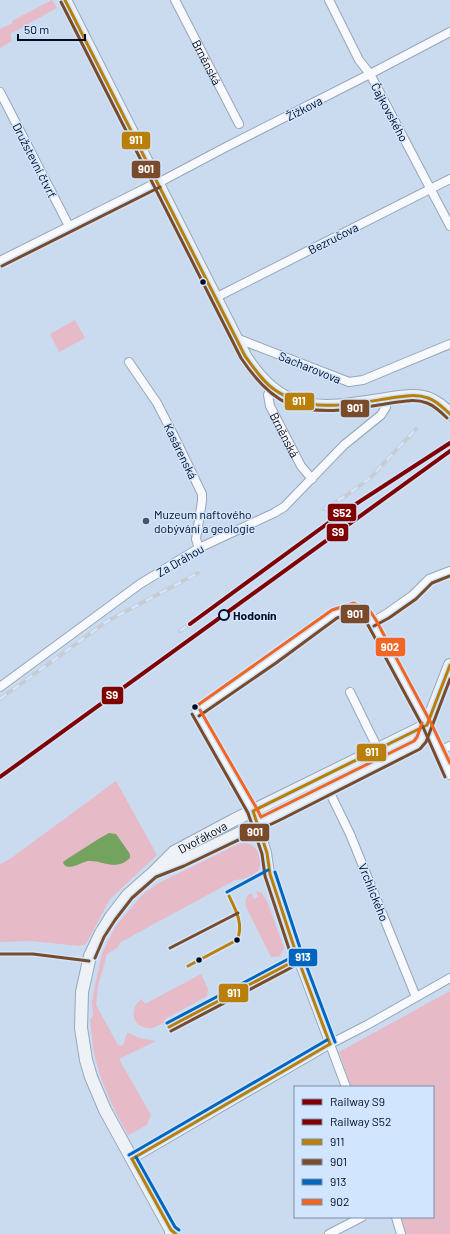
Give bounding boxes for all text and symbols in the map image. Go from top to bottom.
scale bar [18,16,85,42]
text: 50 m [24,22,49,36]
street label: Brněnská [190,37,225,87]
street label: Čajkovského [369,80,411,144]
street label: Žižkova [284,93,324,123]
street label: Družstevní čtvrť [10,120,60,200]
line badge: 911 [121,131,151,150]
text: 911 [129,133,143,146]
line badge: 901 [131,160,161,179]
text: 901 [138,162,154,175]
street label: Bezručova [306,219,360,257]
unlabelled marker [198,277,208,287]
street label: Sacharovova [277,348,343,386]
line badge: 911 [284,392,315,411]
text: 911 [292,394,306,407]
line badge: 901 [340,399,370,418]
text: 901 [347,401,363,414]
street label: Brněnská [267,410,302,460]
street label: Kasárenská [161,421,201,481]
line badge: S52 [327,503,357,522]
text: S52 [333,506,351,519]
place label: Muzeum naftového dobývání a geologie [154,507,255,535]
marker: Muzeum naftového dobývání a geologie [141,516,151,526]
line badge: S9 [326,523,349,542]
text: S9 [332,525,344,538]
street label: Za Dráhou [154,541,206,579]
line badge: 901 [340,604,370,624]
text: 901 [347,607,363,620]
place label: Hodonín [233,608,277,622]
marker: Hodonín [218,609,230,621]
line badge: 902 [375,637,406,657]
text: 902 [381,640,399,653]
line badge: S9 [101,686,124,705]
text: S9 [106,688,118,701]
unlabelled marker [190,702,200,712]
line badge: 911 [356,743,387,762]
text: 911 [365,745,379,758]
street label: Dvořákova [175,818,229,856]
line badge: 901 [239,823,270,842]
text: 901 [247,825,263,838]
street label: Vrchlického [356,861,392,923]
unlabelled marker [232,935,242,945]
line badge: 913 [288,948,318,967]
text: 913 [295,950,311,963]
unlabelled marker [194,955,204,965]
line badge: 911 [218,983,249,1003]
text: 911 [227,986,241,999]
legend [294,1086,434,1218]
text: Railway S9 [330,1094,385,1108]
text: Railway S52 [330,1114,391,1128]
text: 911 [330,1134,344,1148]
text: 901 [330,1154,347,1168]
text: 913 [330,1174,346,1188]
text: 902 [330,1194,349,1208]

